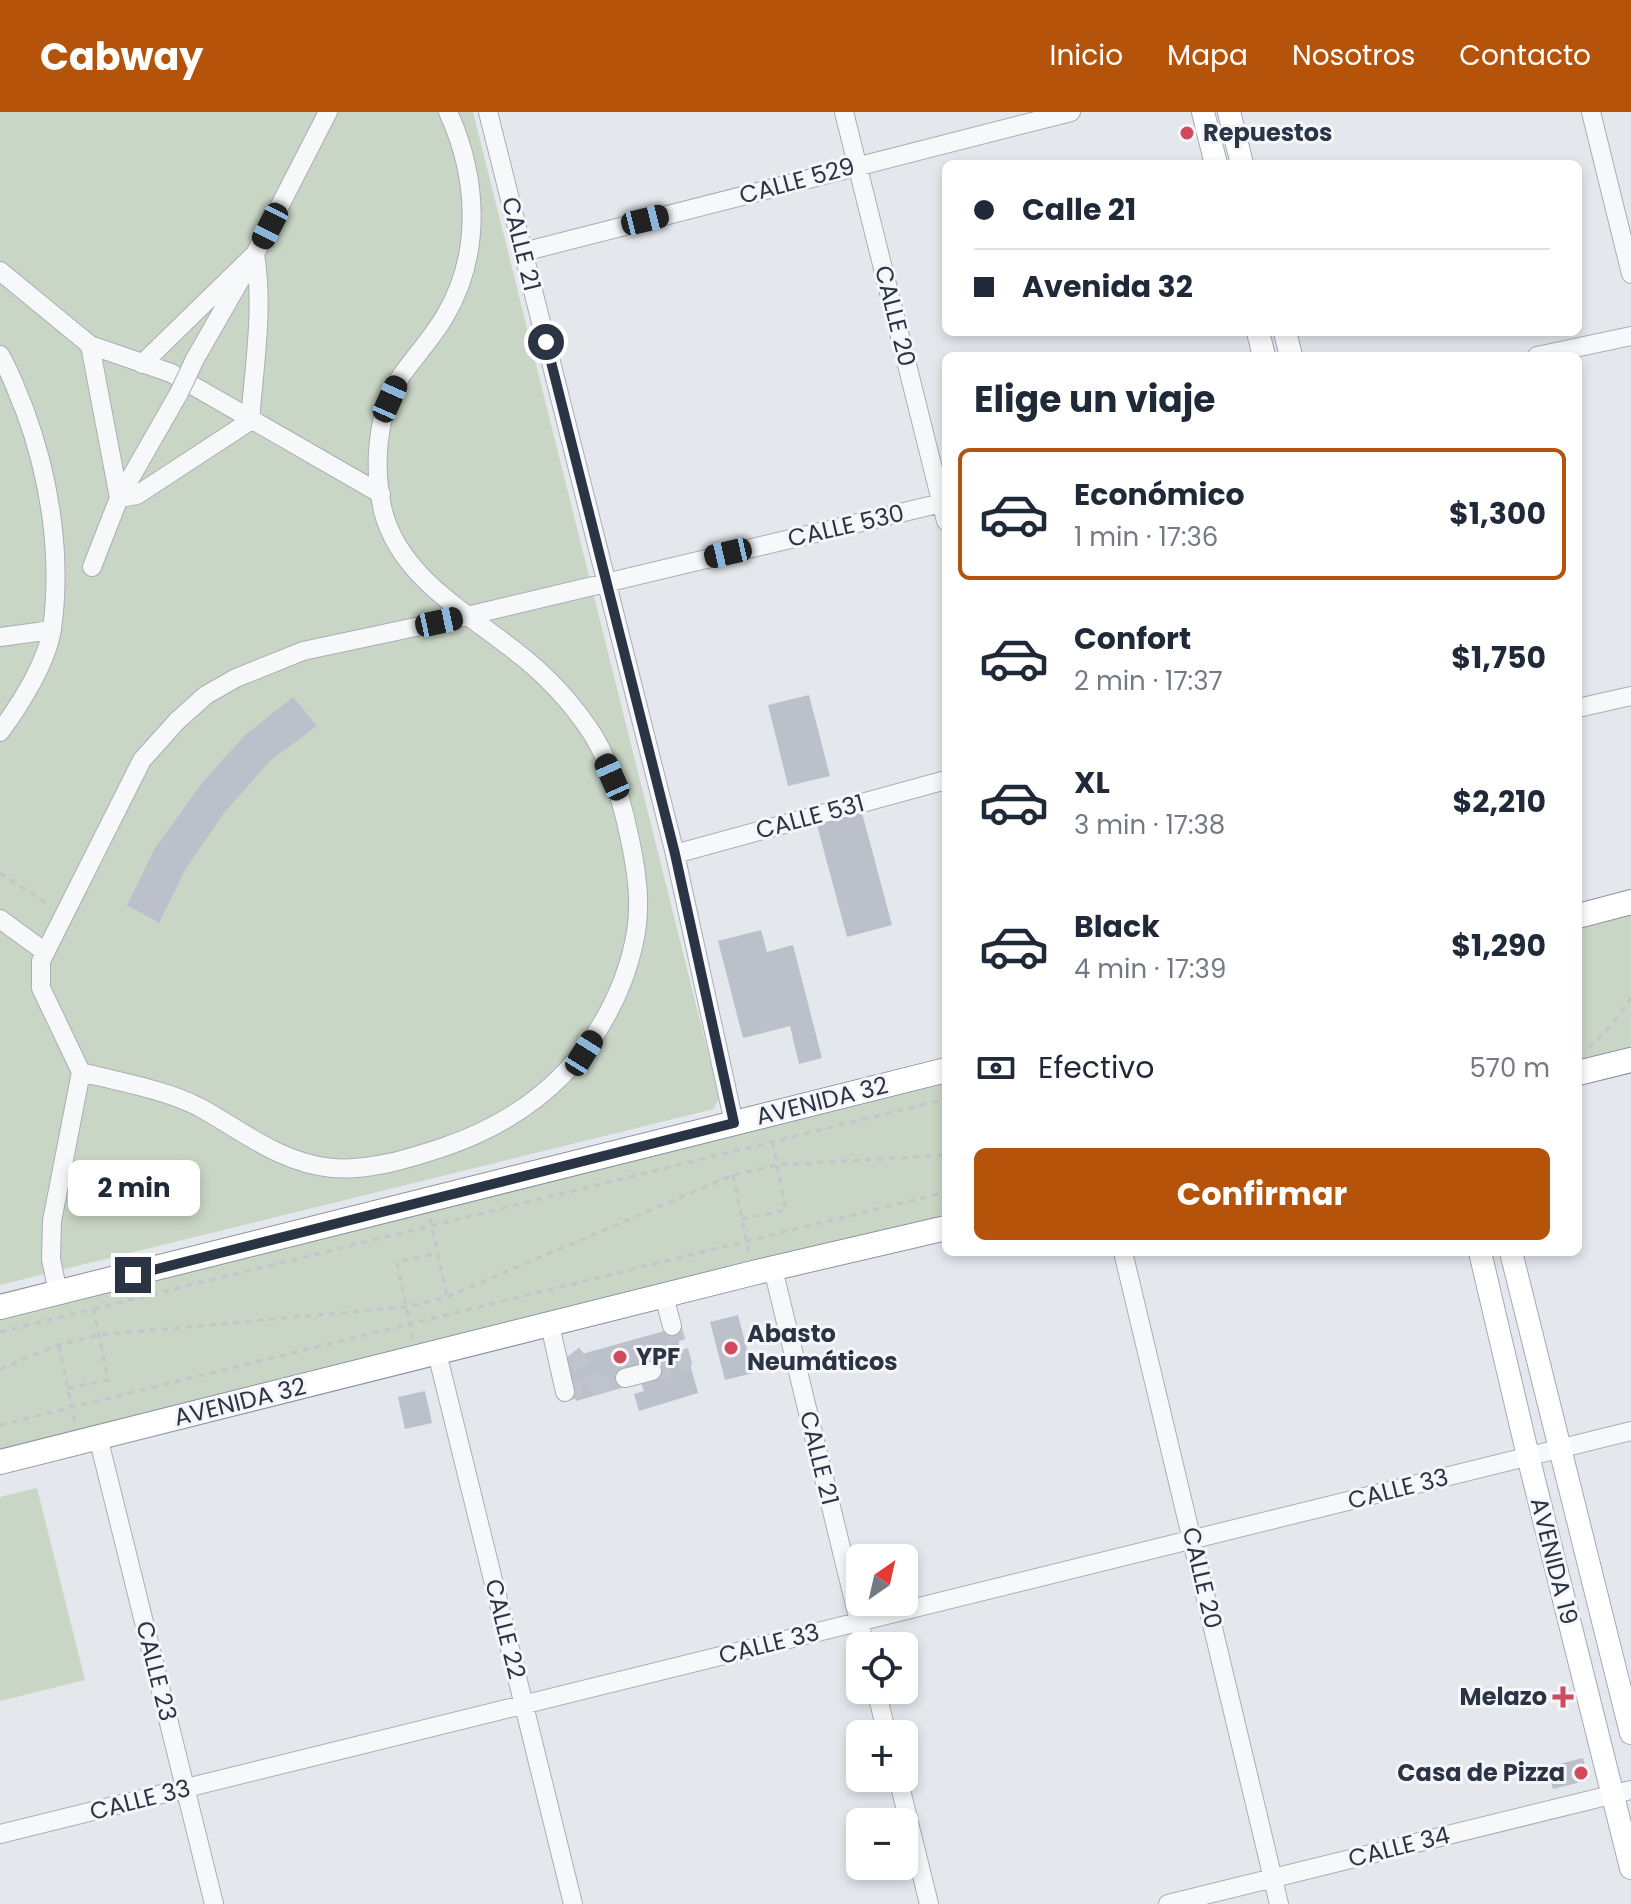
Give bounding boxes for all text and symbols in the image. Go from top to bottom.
text: Cabway [40,30,203,83]
text: Inicio [1050,36,1123,75]
text: Mapa [1167,36,1248,75]
text: Nosotros [1292,36,1415,75]
text: Contacto [1459,36,1591,75]
place label: Repuestos [1203,116,1333,149]
marker: Repuestos [1178,124,1196,142]
street label: CALLE 529 [736,149,858,212]
text: Calle 21 [1022,188,1136,231]
street label: CALLE 21 [494,193,549,294]
car [248,199,292,253]
car [619,203,671,237]
street label: CALLE 20 [867,262,924,370]
text: Avenida 32 [1022,265,1193,308]
route start [528,324,564,360]
car [369,372,411,426]
text: Elige un viaje [974,374,1216,425]
text: Económico [1074,473,1245,516]
icon: car [978,478,1050,550]
text: $1,300 [1449,492,1546,535]
street label: CALLE 530 [784,496,907,555]
text: 1 min · 17:36 [1074,519,1218,555]
car [702,536,754,570]
car [413,605,465,639]
text: Confort [1074,617,1191,660]
icon: car [978,622,1050,694]
text: $1,750 [1451,636,1546,679]
text: 2 min · 17:37 [1074,663,1223,699]
car [591,750,633,804]
text: XL [1074,761,1110,804]
icon: car [978,766,1050,838]
text: $2,210 [1453,780,1546,823]
street label: CALLE 531 [752,786,868,847]
text: 3 min · 17:38 [1074,807,1225,843]
text: Black [1074,905,1160,948]
icon: car [978,910,1050,982]
text: $1,290 [1451,924,1546,967]
text: 4 min · 17:39 [1074,951,1226,987]
car [561,1026,607,1080]
icon: cash [974,1046,1018,1090]
text: Efectivo [1038,1046,1154,1089]
text: 570 m [1469,1050,1550,1086]
street label: AVENIDA 32 [752,1068,891,1133]
button: Confirmar [974,1148,1550,1240]
callout: 2 min [67,1159,199,1215]
text: 2 min [97,1170,171,1206]
route end [115,1257,151,1293]
place label: Abasto Neumáticos [747,1317,898,1378]
marker: Abasto Neumáticos [722,1339,740,1357]
place label: YPF [636,1340,680,1373]
marker: YPF [611,1348,629,1366]
street label: AVENIDA 32 [170,1369,309,1434]
street label: CALLE 21 [792,1407,847,1508]
street label: CALLE 33 [1344,1460,1452,1517]
street label: AVENIDA 19 [1523,1494,1586,1628]
street label: CALLE 20 [1175,1524,1230,1632]
north arrow [846,1544,918,1616]
map controls [846,1544,918,1880]
street label: CALLE 22 [477,1576,534,1682]
street label: CALLE 33 [715,1615,823,1672]
street label: CALLE 23 [128,1617,185,1724]
button: locate [846,1632,918,1704]
place label: Melazo [1460,1680,1547,1713]
marker: Melazo [1554,1688,1572,1706]
button: + [846,1720,918,1792]
place label: Casa de Pizza [1397,1756,1565,1789]
marker: Casa de Pizza [1572,1764,1590,1782]
street label: CALLE 33 [86,1771,194,1828]
button: − [846,1808,918,1880]
street label: CALLE 34 [1345,1818,1453,1875]

